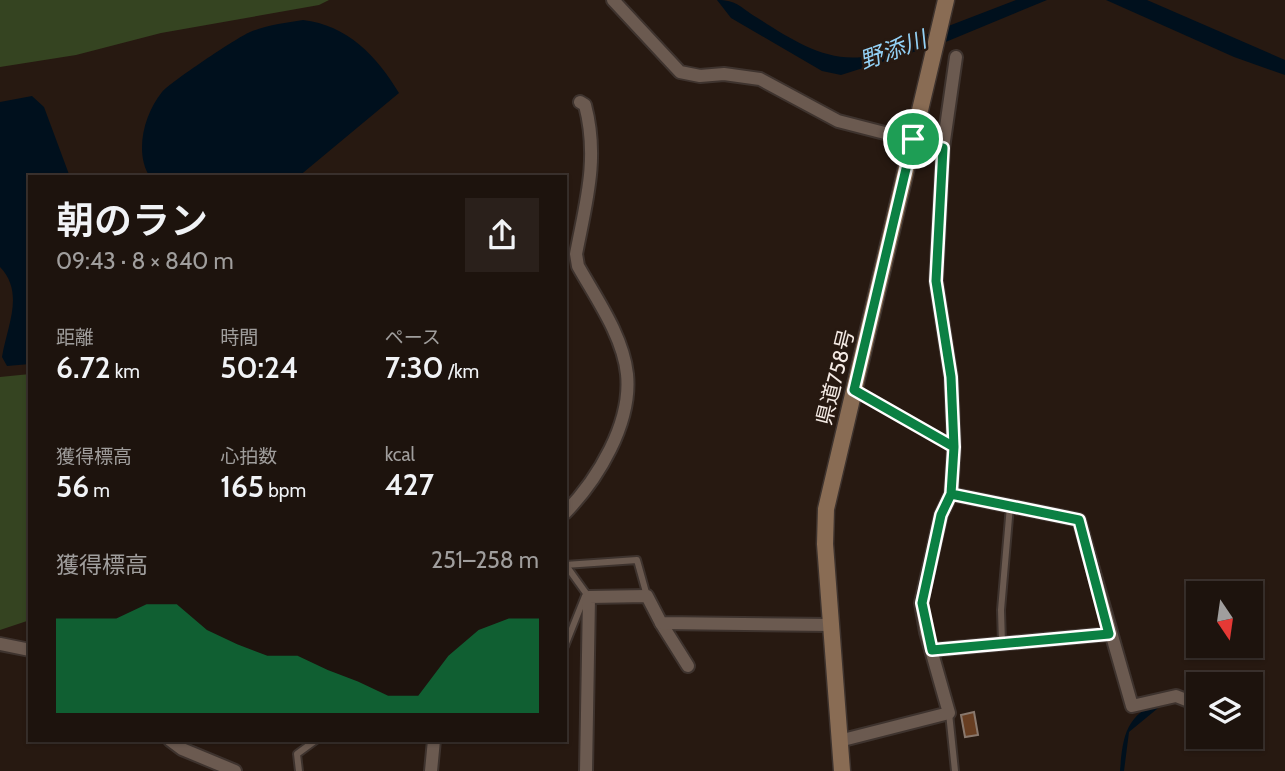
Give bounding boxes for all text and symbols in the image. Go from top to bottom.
water label: 野添川 [856,24,933,75]
pin [883,109,943,169]
icon: arrive [894,120,932,158]
text: 朝のラン [56,197,208,244]
button: share [465,198,539,272]
text: 09:43 · 8 × 840 m [56,247,234,275]
text: 距離 [56,326,94,349]
text: 時間 [220,326,258,349]
text: ペース [385,326,441,349]
street label: 県道758号 [811,327,859,427]
text: 6.72 [56,349,110,386]
text: 50:24 [220,349,298,386]
text: 7:30 [385,349,444,386]
text: km [110,360,140,383]
text: /km [444,360,479,383]
text: kcal [385,443,415,466]
text: 獲得標高 [56,445,132,468]
text: 心拍数 [220,445,277,468]
text: 427 [385,466,434,503]
text: 56 [56,468,89,505]
text: 165 [220,468,264,505]
text: m [89,479,110,502]
text: bpm [264,479,306,502]
text: 251–258 m [431,546,539,574]
text: 獲得標高 [56,551,148,579]
north arrow [1186,581,1264,658]
map controls [1186,581,1263,749]
button: layers [1186,672,1263,749]

